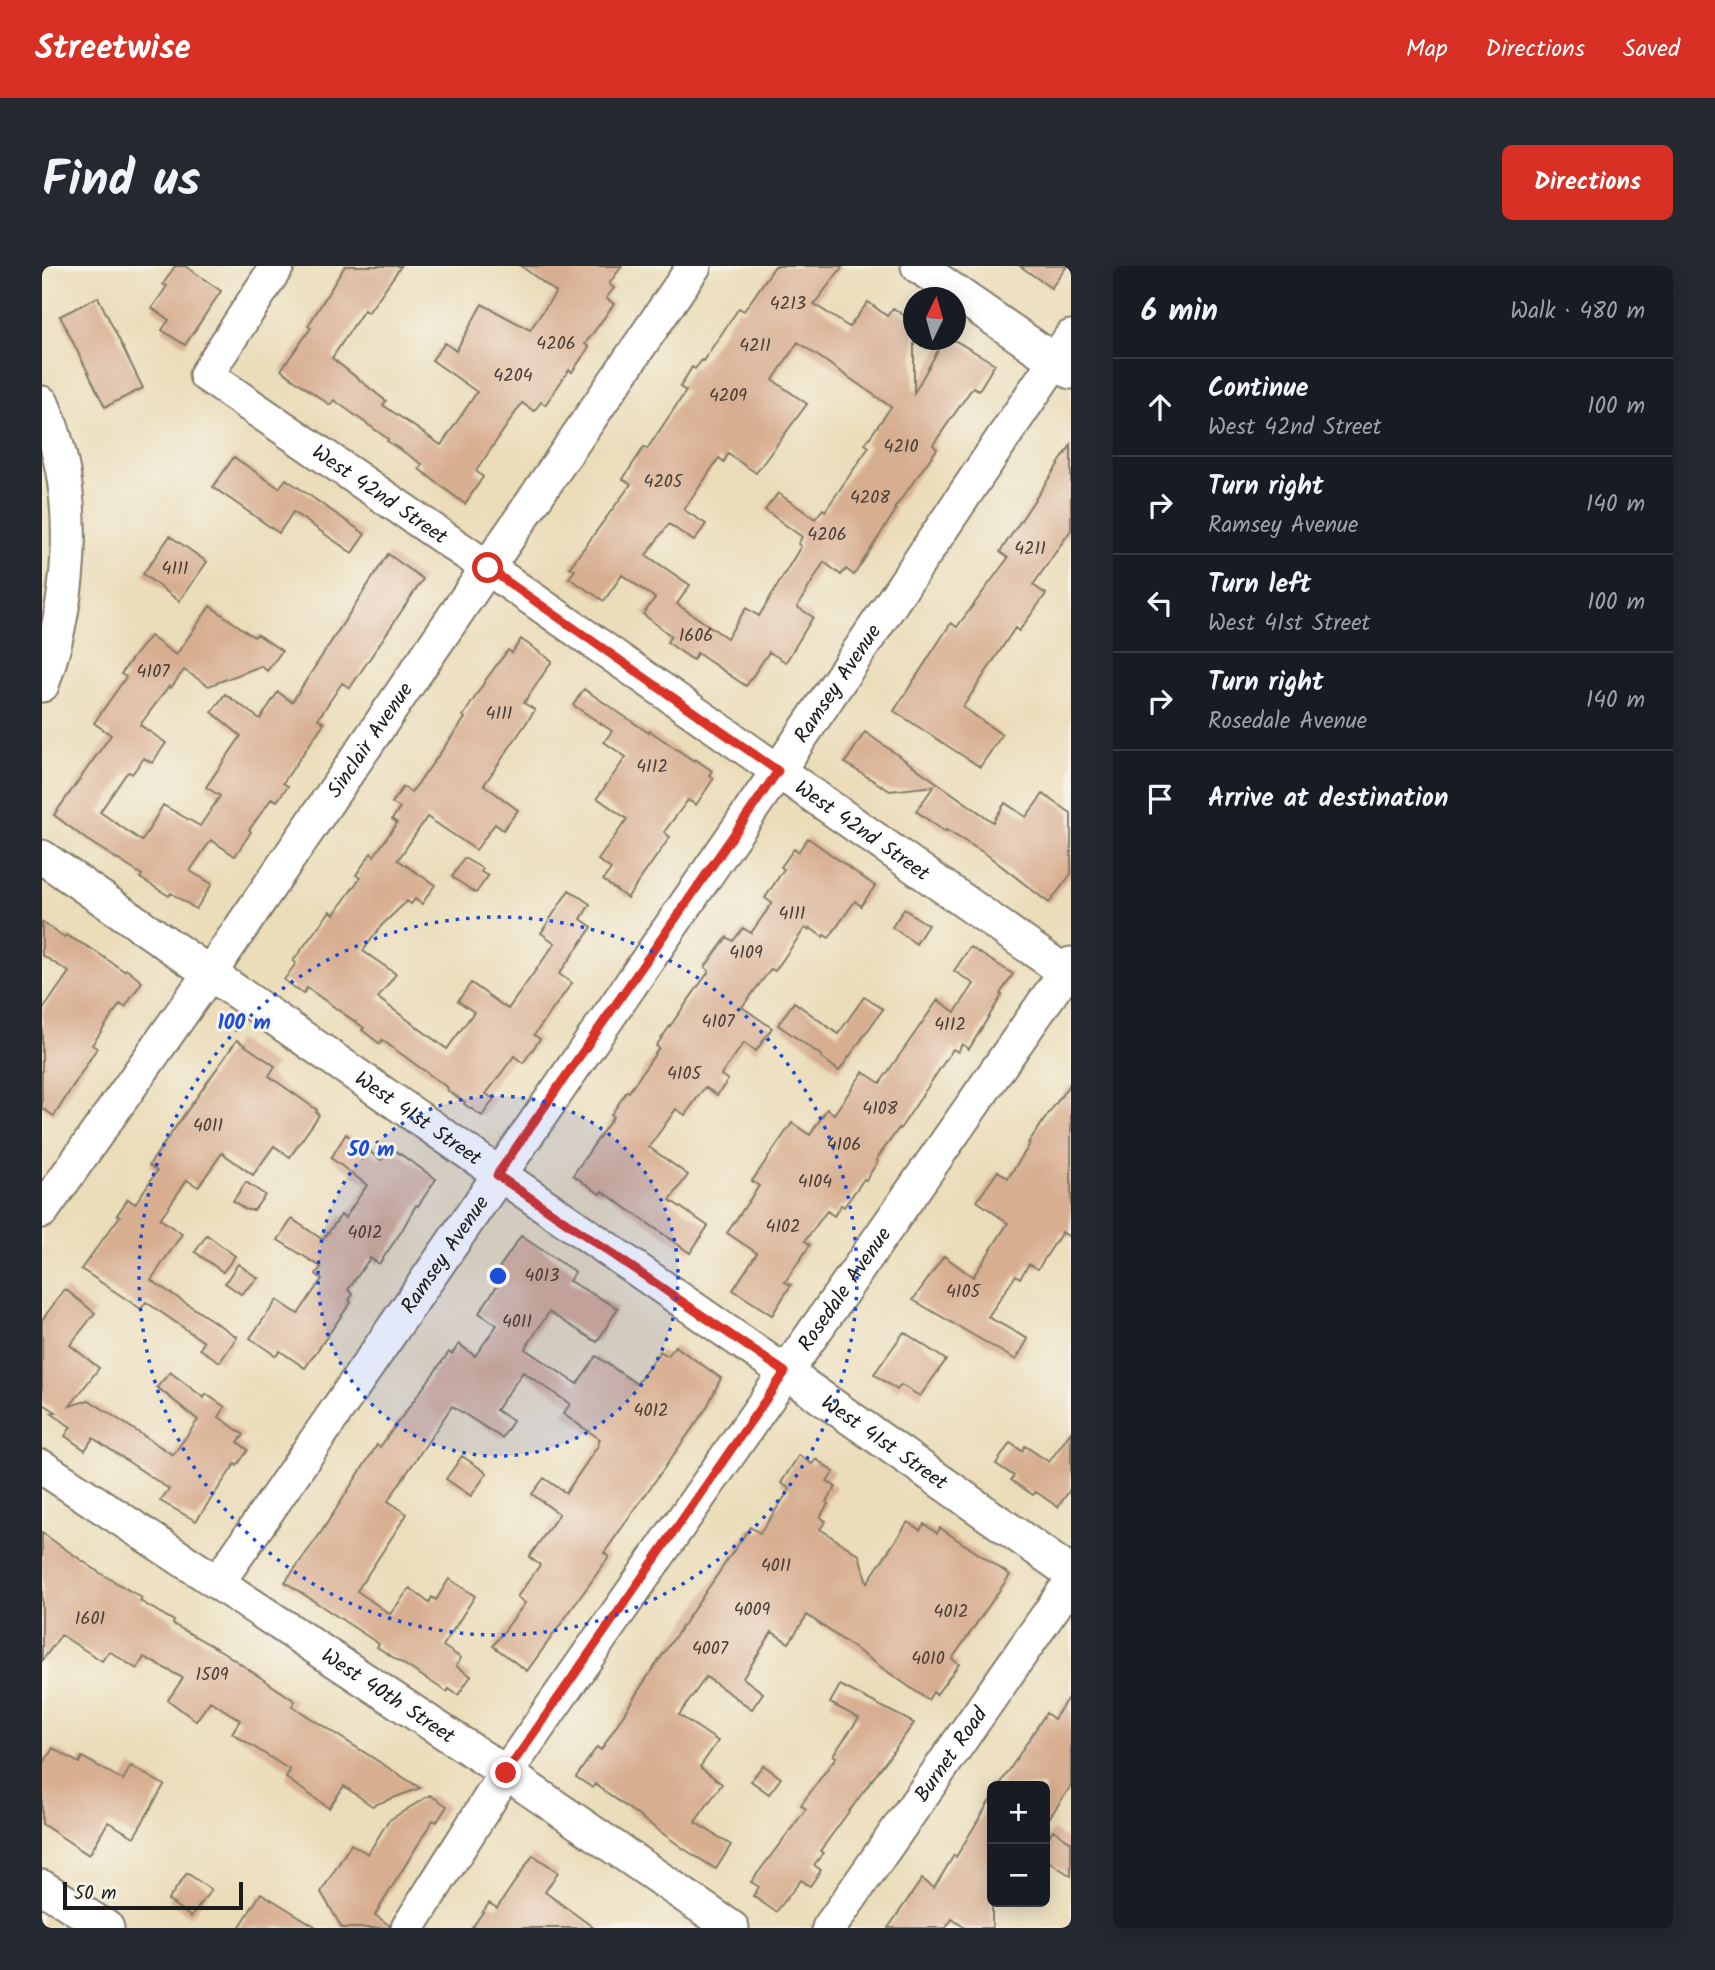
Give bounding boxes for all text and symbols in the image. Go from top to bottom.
text: Streetwise [35,23,191,76]
text: Map [1406,30,1448,69]
text: Directions [1486,30,1585,69]
text: Saved [1623,30,1680,69]
text: Find us [42,143,200,221]
button: Directions [1502,145,1673,220]
north arrow [903,287,966,350]
text: 6 min [1141,288,1218,336]
house number: 4213 [770,290,806,319]
text: Walk · 480 m [1510,294,1645,330]
house number: 4206 [536,330,576,359]
house number: 4211 [739,332,771,361]
house number: 4204 [493,362,533,391]
text: Continue [1208,368,1309,410]
house number: 4209 [709,382,747,411]
icon: ahead [1141,388,1179,426]
text: 100 m [1587,389,1645,425]
text: West 42nd Street [1208,410,1382,446]
house number: 4210 [883,433,919,462]
street label: West 42nd Street [304,437,455,554]
text: Turn right [1208,466,1324,508]
house number: 4205 [643,468,684,497]
house number: 4208 [850,484,890,513]
icon: right [1141,486,1179,524]
text: 140 m [1586,487,1645,523]
text: Ramsey Avenue [1208,508,1358,544]
house number: 4206 [807,521,847,550]
house number: 4211 [1014,535,1046,564]
route start [472,552,503,583]
house number: 4111 [162,555,188,584]
text: Turn left [1208,564,1311,606]
icon: left [1141,584,1179,622]
text: 100 m [1587,585,1645,621]
text: West 41st Street [1208,606,1370,642]
street label: Ramsey Avenue [786,617,891,750]
house number: 1606 [679,622,713,651]
house number: 4107 [137,658,170,687]
text: Turn right [1208,662,1324,704]
street label: Sinclair Avenue [319,676,423,805]
icon: right [1141,682,1179,720]
text: 140 m [1586,683,1645,719]
house number: 4111 [486,700,512,729]
text: Rosedale Avenue [1208,704,1367,740]
house number: 4112 [636,753,668,782]
street label: West 42nd Street [787,772,937,891]
text: Arrive at destination [1208,778,1448,820]
icon: arrive [1141,780,1179,818]
house number: 4111 [779,900,805,929]
house number: 4109 [729,939,763,968]
text: 100 m [217,1007,271,1040]
house number: 4107 [702,1008,735,1037]
house number: 4112 [934,1011,966,1040]
house number: 4105 [667,1060,702,1089]
street label: West 41st Street [347,1063,489,1175]
house number: 4108 [862,1095,898,1124]
house number: 4011 [193,1112,223,1141]
house number: 4106 [827,1131,861,1160]
text: 50 m [347,1134,394,1167]
house number: 4104 [798,1168,832,1197]
street label: Ramsey Avenue [393,1189,499,1321]
house number: 4102 [765,1213,801,1242]
house number: 4012 [347,1219,383,1248]
street label: Rosedale Avenue [790,1220,901,1359]
house number: 4013 [525,1262,559,1291]
centre of rings [486,1264,510,1288]
house number: 4105 [946,1278,981,1307]
house number: 4011 [502,1308,532,1337]
street label: West 41st Street [814,1387,955,1500]
house number: 4012 [633,1397,669,1426]
house number: 4011 [761,1552,791,1581]
house number: 4009 [734,1596,771,1625]
house number: 4012 [933,1598,969,1627]
house number: 1601 [75,1605,105,1634]
house number: 4007 [692,1635,729,1664]
street label: West 40th Street [314,1640,462,1754]
house number: 4010 [911,1645,945,1674]
house number: 1509 [195,1661,229,1690]
street label: Burnet Road [907,1700,997,1810]
route end [490,1757,521,1788]
map controls [987,1781,1050,1907]
button: + [987,1781,1050,1844]
button: − [987,1844,1050,1907]
scale bar [63,1879,243,1911]
text: 50 m [74,1879,116,1909]

